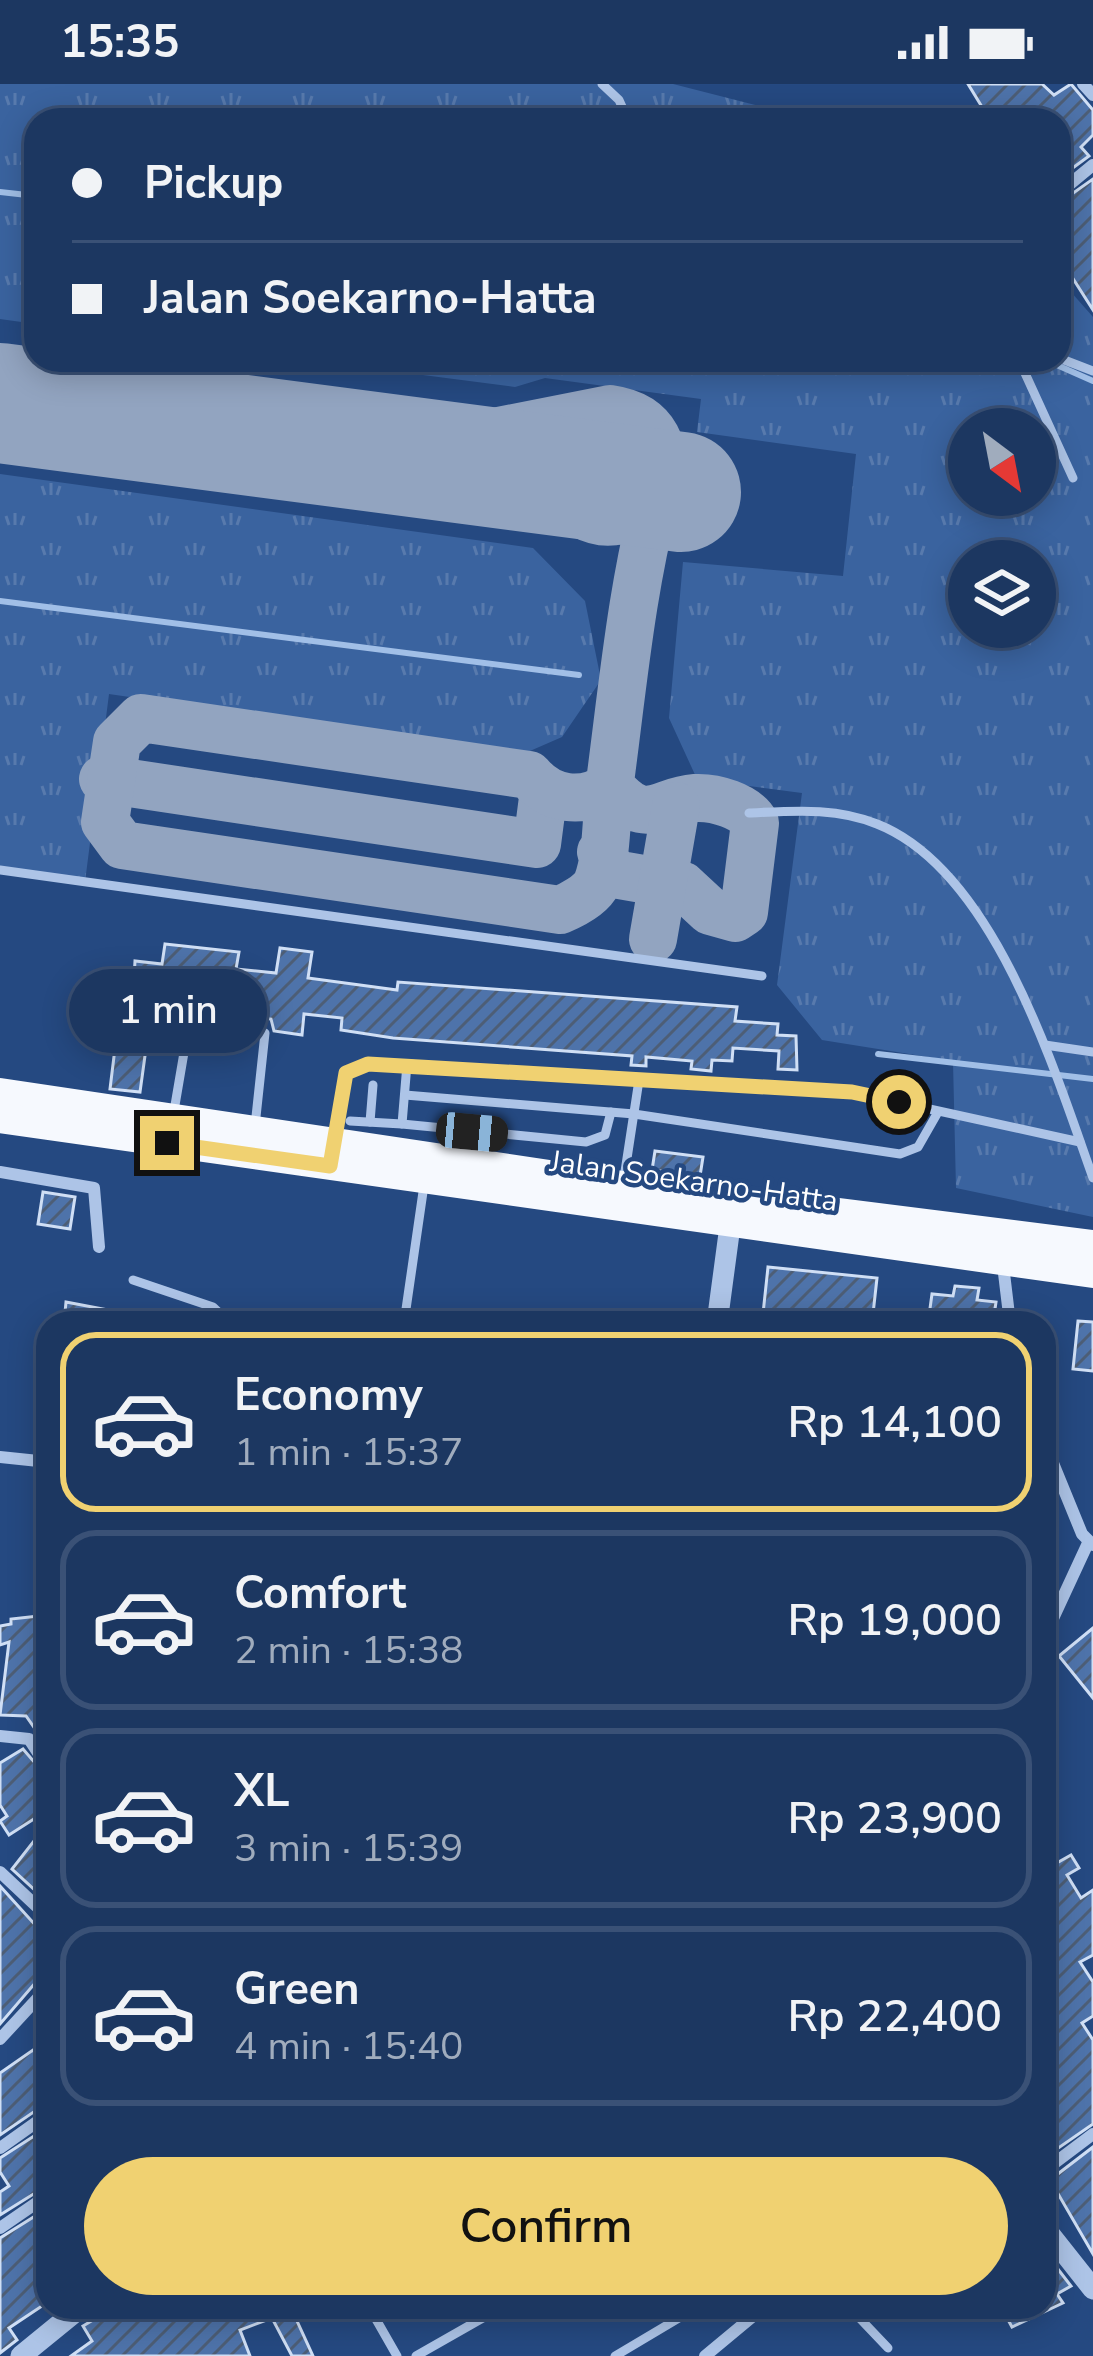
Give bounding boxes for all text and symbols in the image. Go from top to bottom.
text: 15:35 [60,12,179,73]
text: Pickup [144,153,283,214]
text: Jalan Soekarno-Hatta [144,268,597,329]
north arrow [948,408,1056,516]
map controls [948,408,1056,648]
button: layers [948,540,1056,648]
callout: 1 min [68,969,266,1053]
text: 1 min [118,984,218,1037]
route start [872,1075,926,1129]
car [435,1111,509,1153]
route end [140,1116,194,1170]
street label: Jalan Soekarno-Hatta [547,1141,840,1222]
text: Economy [234,1365,423,1426]
icon: car [90,1368,198,1476]
text: Rp 14,100 [787,1392,1002,1453]
text: 1 min · 15:37 [234,1426,463,1479]
text: Comfort [234,1563,406,1624]
icon: car [90,1566,198,1674]
text: Rp 19,000 [787,1590,1002,1651]
text: 2 min · 15:38 [234,1624,463,1677]
text: XL [234,1761,290,1822]
icon: car [90,1764,198,1872]
text: Rp 23,900 [787,1788,1002,1849]
text: 3 min · 15:39 [234,1822,463,1875]
text: Green [234,1959,360,2020]
icon: car [90,1962,198,2070]
text: Rp 22,400 [787,1986,1002,2047]
text: 4 min · 15:40 [234,2020,463,2073]
button: Confirm [84,2157,1008,2295]

